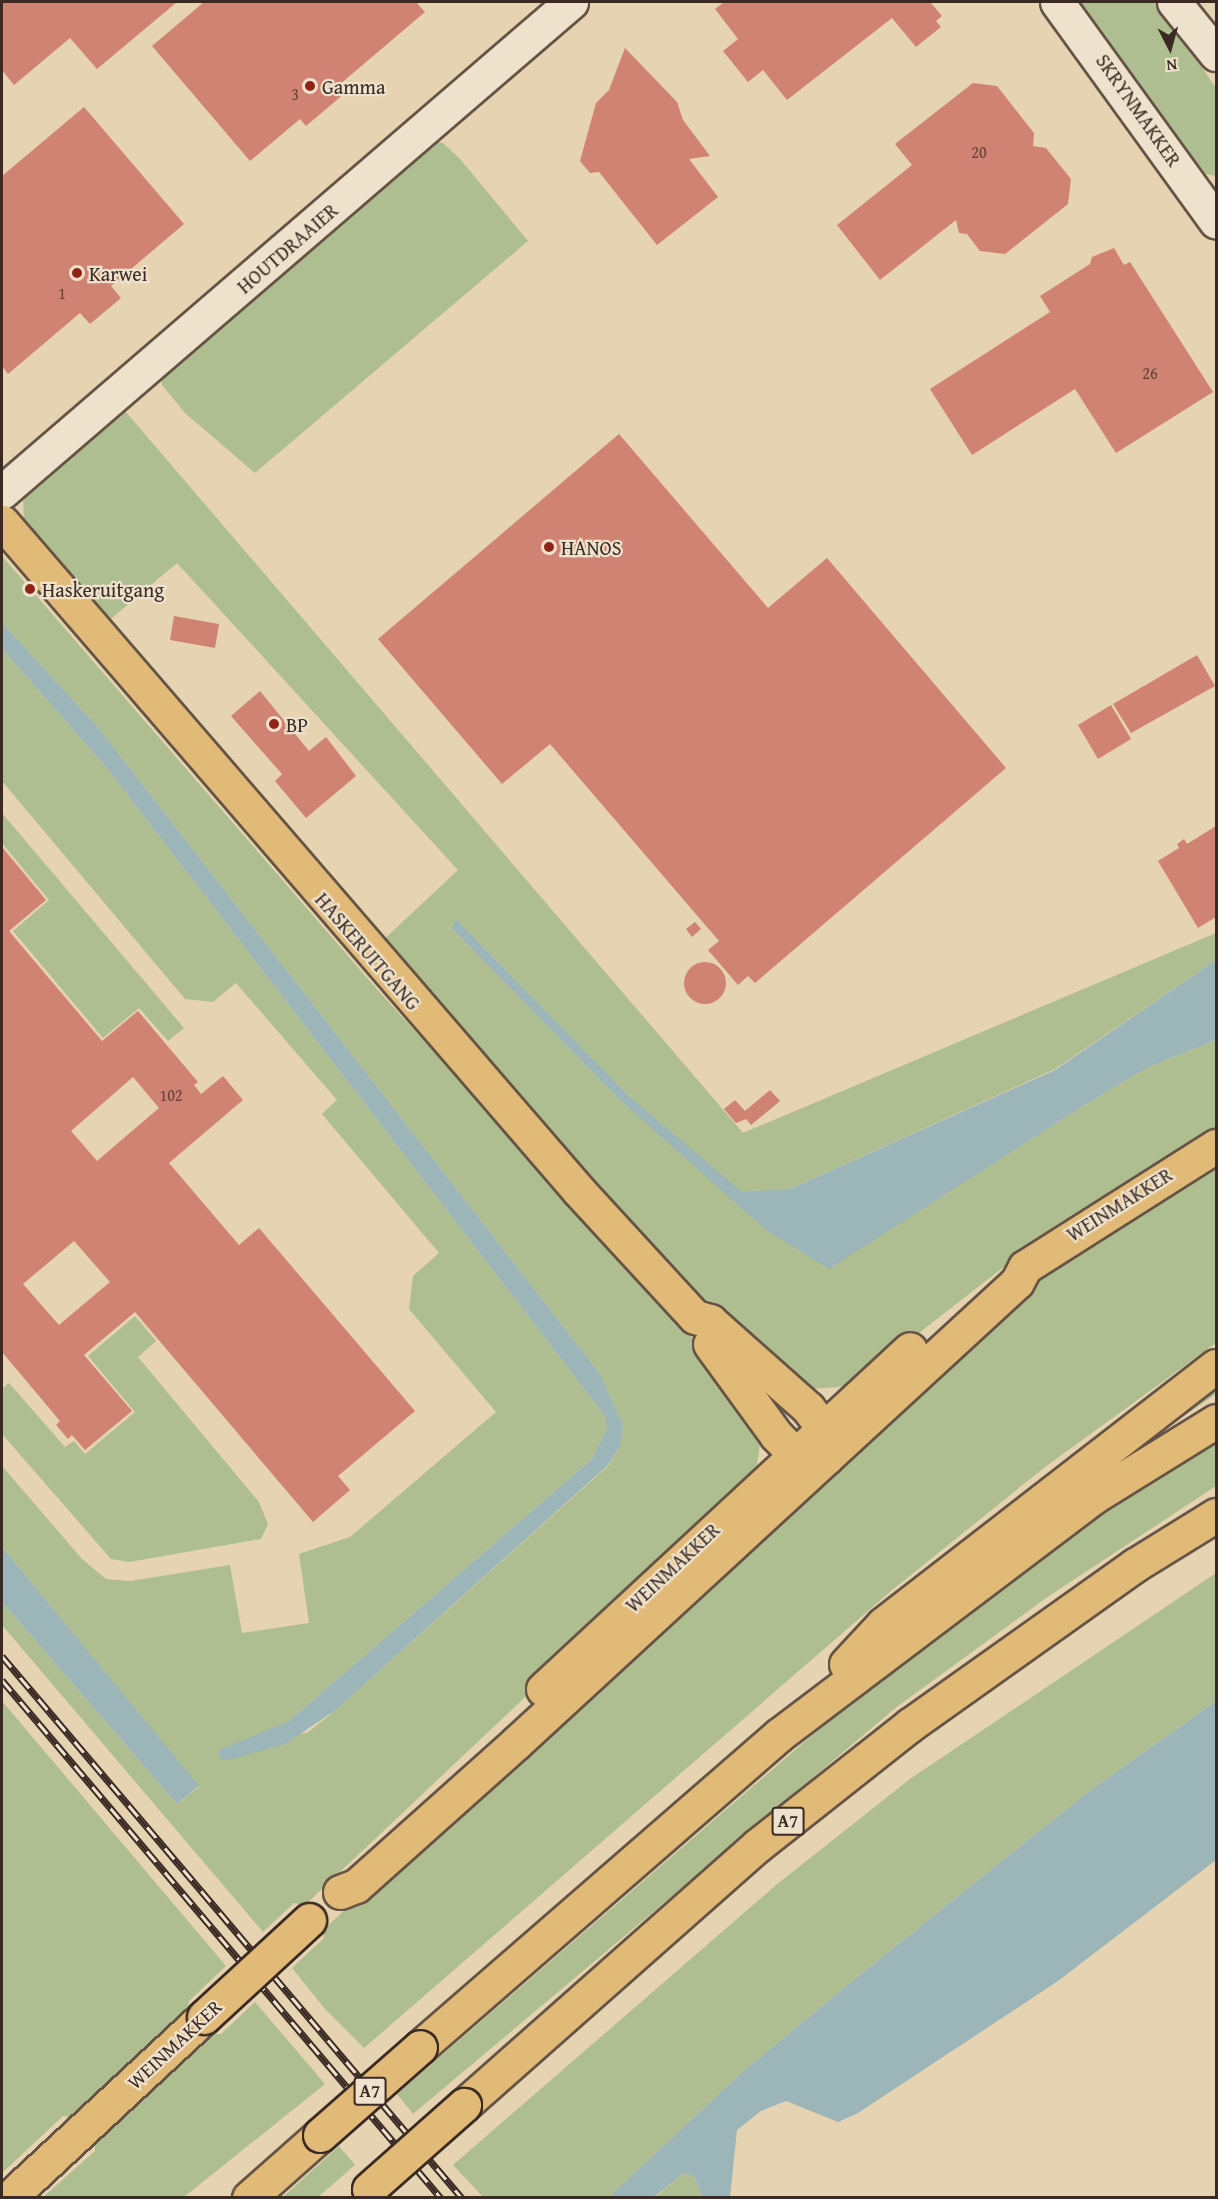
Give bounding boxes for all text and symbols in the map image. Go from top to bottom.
north arrow [1140,18,1200,78]
street label: SKRYNMAKKER [1091,49,1187,171]
place label: Gamma [322,74,385,98]
marker: Gamma [303,79,317,93]
house number: 3 [291,84,299,104]
house number: 20 [971,142,987,162]
street label: HOUTDRAAIER [232,198,342,298]
place label: Karwei [89,261,147,285]
marker: Karwei [70,266,84,280]
house number: 1 [58,283,66,303]
house number: 26 [1142,363,1158,383]
place label: HANOS [561,535,621,559]
marker: HANOS [542,540,556,554]
place label: Haskeruitgang [42,577,164,601]
marker: Haskeruitgang [23,582,37,596]
place label: BP [286,712,308,736]
marker: BP [267,717,281,731]
street label: HASKERUITGANG [310,887,426,1015]
house number: 102 [159,1085,183,1105]
street label: WEINMAKKER [1062,1162,1176,1246]
street label: WEINMAKKER [620,1517,724,1617]
road number: A7 [772,1806,804,1836]
street label: WEINMAKKER [122,1994,226,2094]
road number: A7 [354,2076,386,2106]

